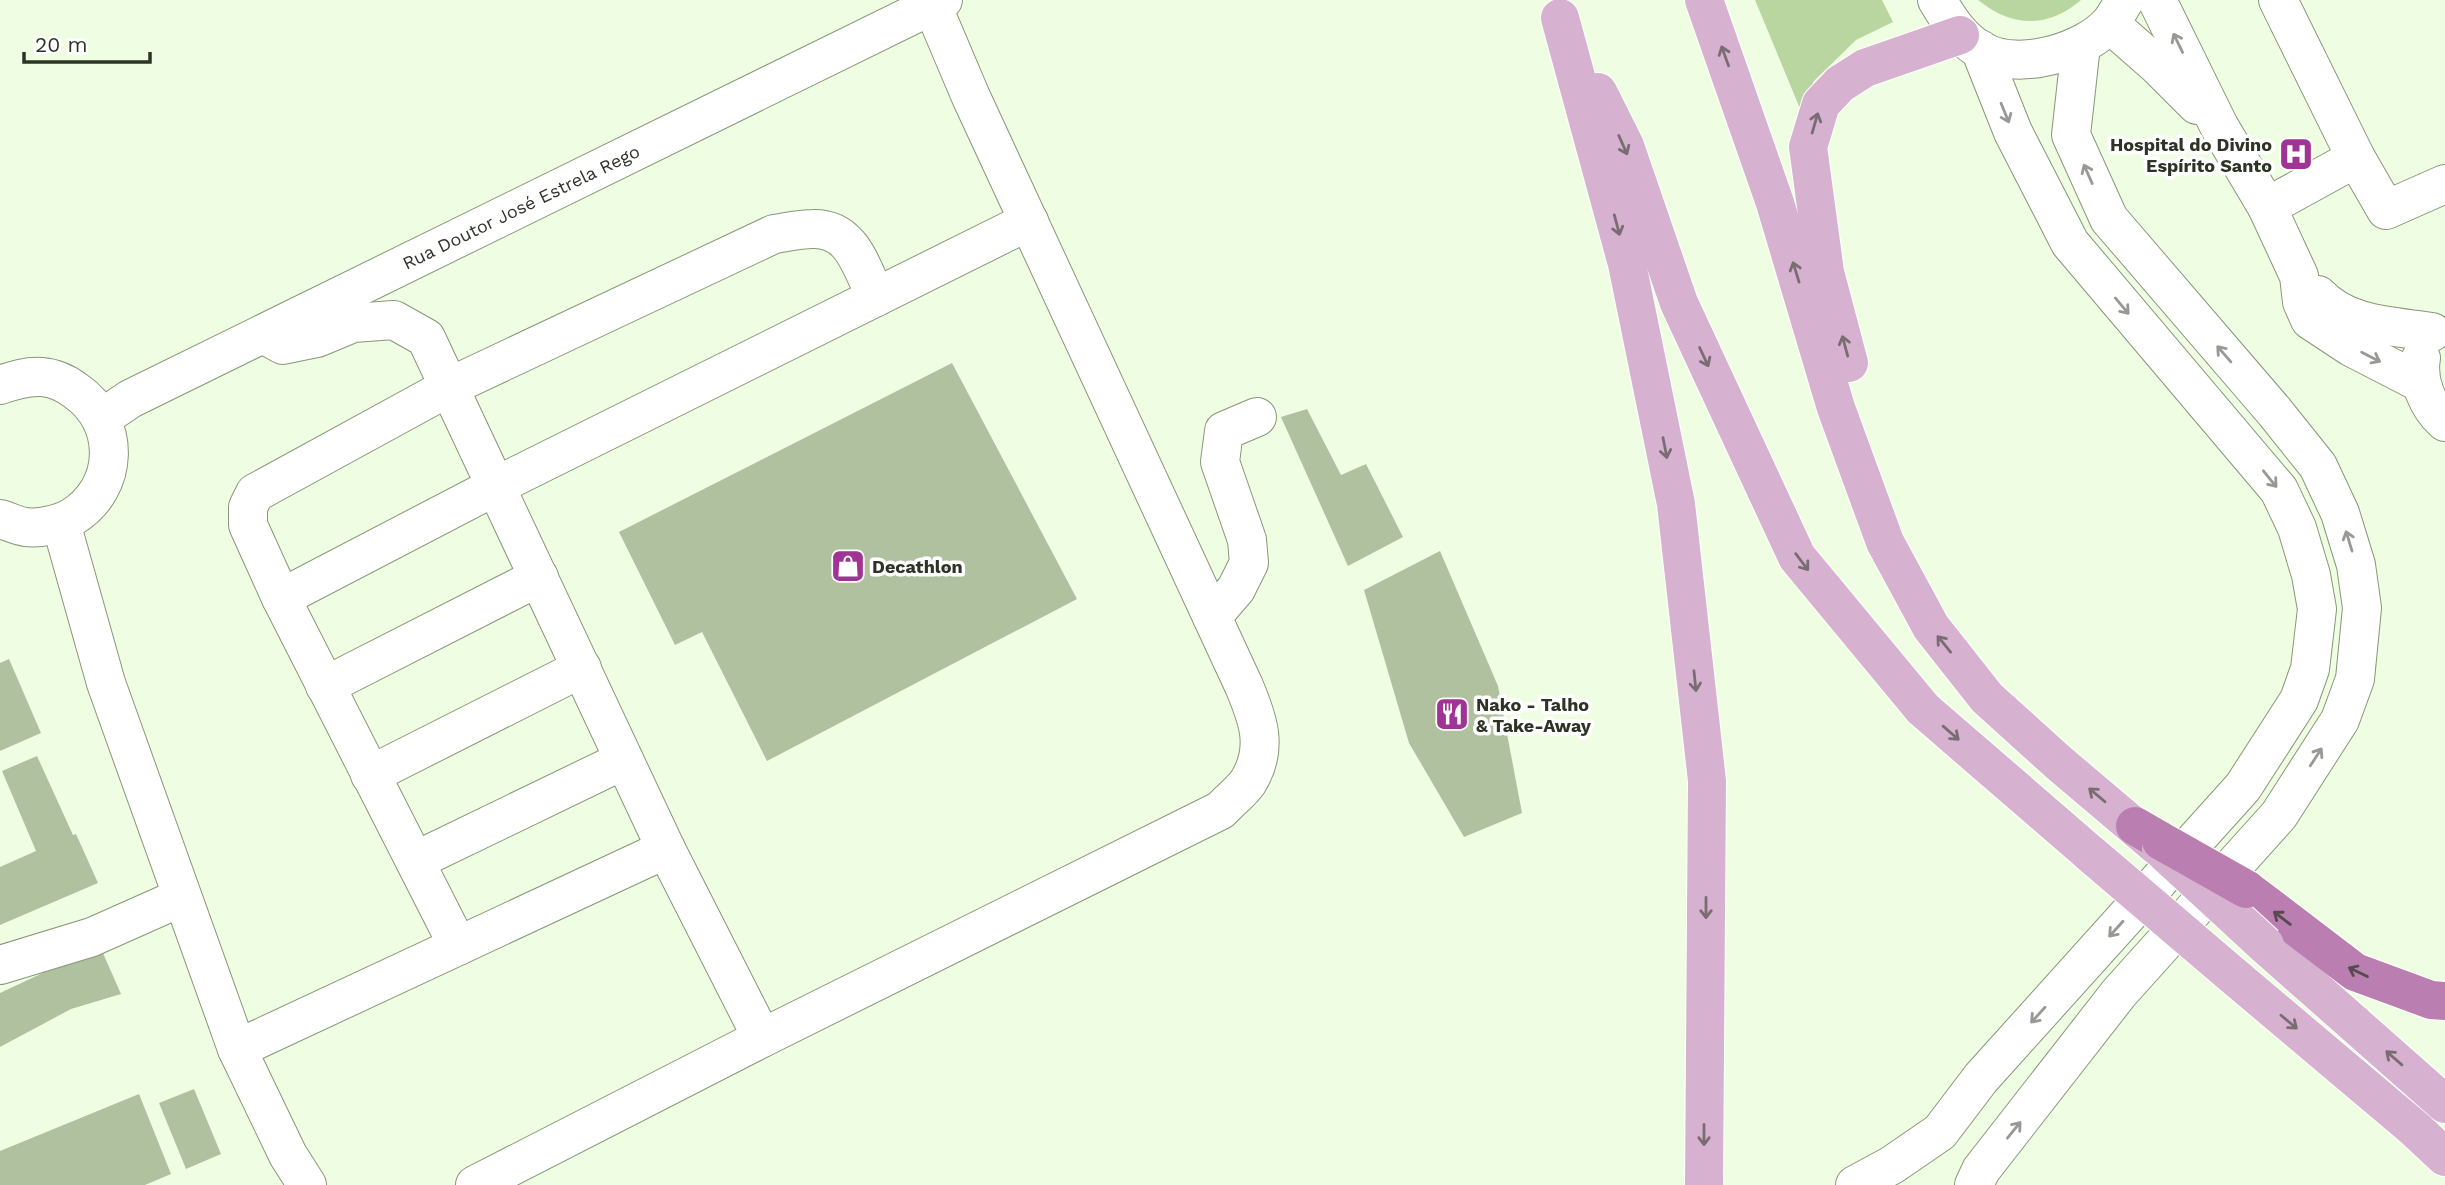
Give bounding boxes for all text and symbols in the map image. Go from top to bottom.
scale bar [24,21,150,65]
text: 20 m [35,32,87,57]
one-way arrow [2171,33,2184,54]
one-way arrow [1718,46,1730,68]
one-way arrow [1999,101,2012,123]
one-way arrow [1810,113,1823,135]
one-way arrow [1617,133,1630,155]
place label: Hospital do Divino Espírito Santo [2110,134,2272,176]
hospital icon: Hospital do Divino Espírito Santo [2277,135,2315,173]
street label: Rua Doutor José Estrela Rego [399,140,643,274]
one-way arrow [2081,164,2094,185]
one-way arrow [1611,214,1624,236]
one-way arrow [1788,262,1801,284]
one-way arrow [2115,296,2130,314]
one-way arrow [1838,335,1851,358]
one-way arrow [2216,345,2232,363]
one-way arrow [1698,346,1711,367]
one-way arrow [2360,351,2381,364]
one-way arrow [1659,436,1672,459]
one-way arrow [2262,469,2278,487]
one-way arrow [2341,531,2354,553]
shop icon: Decathlon [829,547,867,585]
one-way arrow [1795,552,1810,571]
place label: Decathlon [872,556,963,577]
one-way arrow [1936,635,1952,653]
one-way arrow [1689,669,1702,692]
place label: Nako - Talho & Take-Away [1476,694,1592,736]
restaurant icon: Nako - Talho & Take-Away [1433,695,1471,733]
one-way arrow [1942,725,1960,741]
one-way arrow [2310,748,2324,768]
one-way arrow [2088,787,2106,803]
one-way arrow [1699,896,1713,919]
one-way arrow [2274,910,2292,925]
one-way arrow [2108,920,2124,938]
one-way arrow [2347,965,2368,978]
one-way arrow [2030,1006,2047,1023]
one-way arrow [2279,1014,2297,1030]
one-way arrow [2386,1050,2403,1067]
one-way arrow [2006,1121,2021,1140]
one-way arrow [1697,1123,1711,1146]

